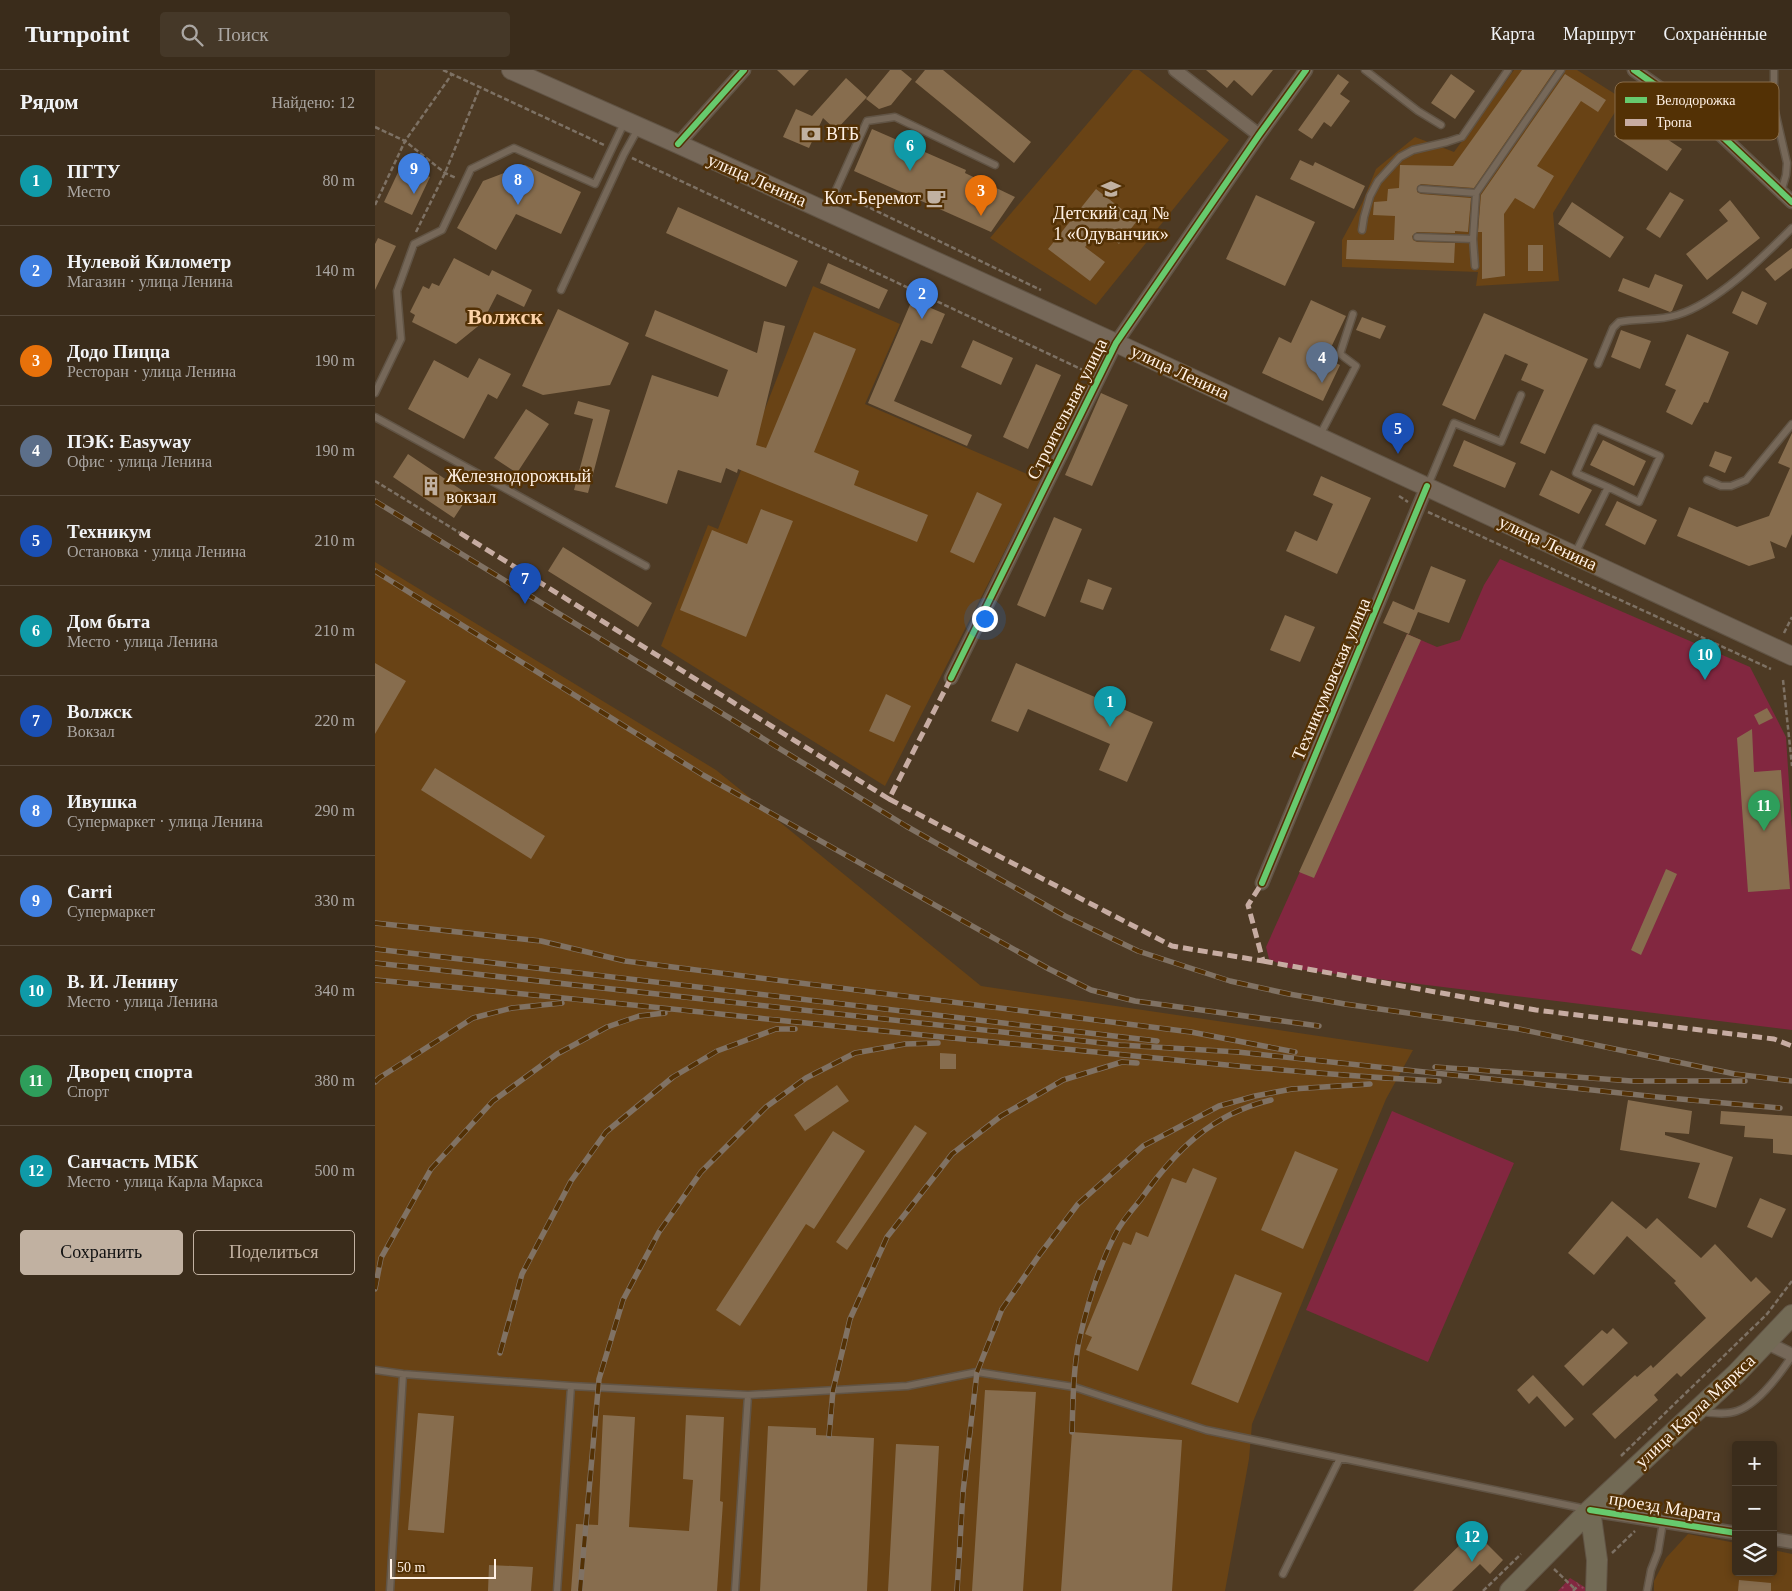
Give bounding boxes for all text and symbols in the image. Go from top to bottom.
search box [160,12,510,57]
text: Turnpoint [25,21,130,47]
icon: search [178,21,206,49]
text: Поиск [218,24,269,45]
text: Карта [1490,24,1535,44]
text: Маршрут [1563,24,1635,44]
text: Сохранённые [1663,24,1767,44]
legend [1615,82,1779,140]
text: Рядом [20,90,79,114]
text: Велодорожка [1656,93,1736,108]
text: Найдено: 12 [272,94,355,111]
text: Тропа [1656,115,1693,130]
bank icon: ВТБ [800,123,822,145]
place label: ВТБ [826,124,859,144]
pin: 6 [894,130,926,171]
street label: улица Ленина [705,149,809,211]
pin: 9 [398,153,430,194]
text: ПГТУ [67,161,120,182]
pin: 8 [502,164,534,205]
text: 1 [32,172,40,189]
text: 80 m [323,172,355,189]
pin: 3 [965,175,997,216]
school or university icon: Детский сад № 1 «Одуванчик» [1100,178,1122,200]
text: Место [67,183,110,200]
cafe icon: Кот-Беремот [925,187,947,209]
place label: Кот-Беремот [824,188,921,208]
place label: Детский сад № 1 «Одуванчик» [1053,203,1169,244]
text: Нулевой Километр [67,251,231,272]
text: 2 [32,262,40,279]
text: 140 m [315,262,355,279]
text: Магазин · улица Ленина [67,273,233,290]
pin: 2 [906,278,938,319]
district label: Волжск [467,304,543,329]
street label: Строительная улица [1023,335,1111,483]
text: Додо Пицца [67,341,170,362]
street label: улица Ленина [1128,341,1232,403]
pin: 4 [1306,342,1338,383]
text: 3 [32,352,40,369]
text: 190 m [315,352,355,369]
text: Ресторан · улица Ленина [67,363,236,380]
pin: 5 [1382,413,1414,454]
text: ПЭК: Easyway [67,431,191,452]
text: 4 [32,442,40,459]
text: 190 m [315,442,355,459]
text: Офис · улица Ленина [67,453,212,470]
place label: Железнодорожный вокзал [446,466,591,507]
building icon: Железнодорожный вокзал [420,475,442,497]
street label: улица Ленина [1496,512,1600,574]
text: Техникум [67,521,151,542]
text: 5 [32,532,40,549]
text: 210 m [315,532,355,549]
text: Остановка · улица Ленина [67,543,246,560]
pin: 7 [509,563,541,604]
street label: Техникумовская улица [1288,595,1374,763]
your location [972,606,998,632]
text: Дом быта [67,611,150,632]
text: 6 [32,622,40,639]
text: 210 m [315,622,355,639]
text: Место · улица Ленина [67,633,218,650]
pin: 10 [1689,639,1721,680]
pin: 1 [1094,686,1126,727]
text: Волжск [67,701,132,722]
text: 7 [32,712,40,729]
text: 220 m [315,712,355,729]
text: Вокзал [67,723,115,740]
pin: 11 [1748,790,1780,831]
text: Ивушка [67,791,137,812]
text: 8 [32,802,40,819]
text: 290 m [315,802,355,819]
text: Супермаркет · улица Ленина [67,813,263,830]
text: Carri [67,881,112,902]
text: 9 [32,892,40,909]
text: 330 m [315,892,355,909]
text: Супермаркет [67,903,155,920]
text: В. И. Ленину [67,971,178,992]
text: 10 [28,982,44,999]
text: 340 m [315,982,355,999]
text: Место · улица Ленина [67,993,218,1010]
text: Дворец спорта [67,1061,193,1082]
text: 11 [28,1072,44,1089]
text: 380 m [315,1072,355,1089]
text: Спорт [67,1083,109,1100]
text: Санчасть МБК [67,1151,198,1172]
text: 12 [28,1162,44,1179]
text: 500 m [315,1162,355,1179]
text: Место · улица Карла Маркса [67,1173,263,1190]
button: Сохранить [20,1230,183,1275]
button: Поделиться [193,1230,355,1275]
street label: улица Карла Маркса [1631,1350,1759,1472]
map controls [1732,1441,1777,1576]
button: + [1732,1441,1777,1486]
button: − [1732,1486,1777,1531]
street label: проезд Марата [1608,1488,1722,1526]
pin: 12 [1456,1521,1488,1562]
button: layers [1732,1531,1777,1576]
scale bar [390,1556,496,1579]
text: 50 m [397,1560,425,1575]

